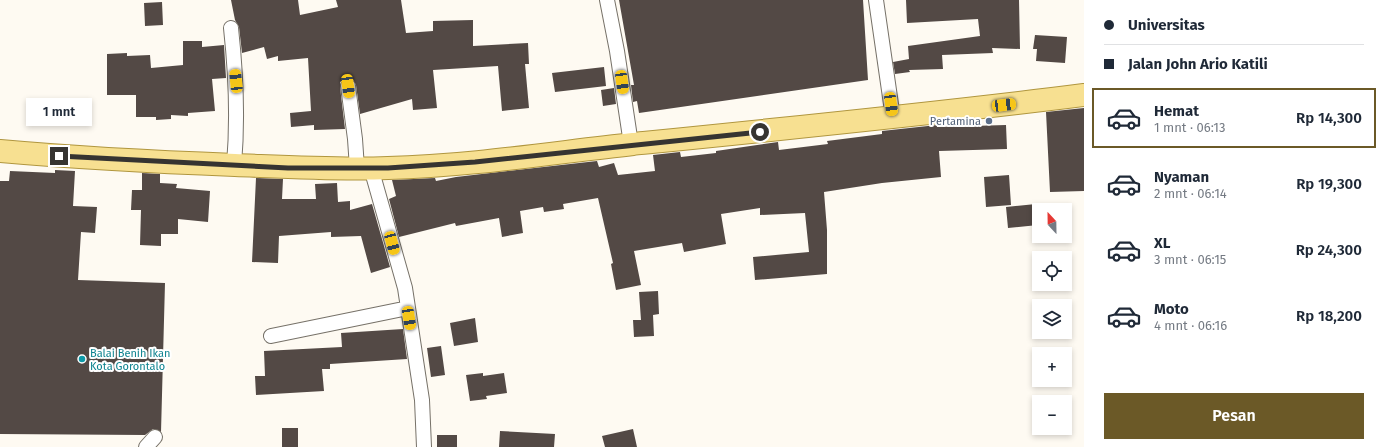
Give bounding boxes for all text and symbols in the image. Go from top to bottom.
text: Universitas [1128,16,1205,34]
text: Jalan John Ario Katili [1128,55,1268,73]
car [229,68,243,94]
car [614,69,630,95]
car [340,73,356,99]
car [883,91,899,117]
callout: 1 mnt [26,98,92,126]
car [991,98,1017,112]
icon: car [1106,100,1142,136]
text: Hemat [1154,102,1199,120]
text: 1 mnt [43,104,75,119]
text: Rp 14,300 [1296,109,1362,127]
place label: Pertamina [930,115,981,128]
marker: Pertamina [984,116,994,126]
text: 1 mnt · 06:13 [1154,120,1225,135]
route start [751,123,769,141]
route end [50,147,68,165]
icon: car [1106,166,1142,202]
text: Nyaman [1154,168,1209,186]
text: Rp 19,300 [1296,175,1362,193]
text: 2 mnt · 06:14 [1154,186,1227,201]
north arrow [1032,203,1072,243]
map controls [1032,203,1072,435]
car [383,230,401,256]
icon: car [1106,232,1142,268]
text: XL [1154,234,1170,252]
text: Rp 24,300 [1296,241,1362,259]
button: locate [1032,251,1072,291]
text: 3 mnt · 06:15 [1154,252,1226,267]
icon: car [1106,298,1142,334]
button: layers [1032,299,1072,339]
text: Moto [1154,300,1189,318]
car [401,305,417,331]
text: Rp 18,200 [1296,307,1362,325]
text: 4 mnt · 06:16 [1154,318,1227,333]
place label: Balai Benih Ikan Kota Gorontalo [90,347,170,373]
button: + [1032,347,1072,387]
marker: Balai Benih Ikan Kota Gorontalo [77,354,87,364]
button: Pesan [1104,393,1364,439]
button: − [1032,395,1072,435]

